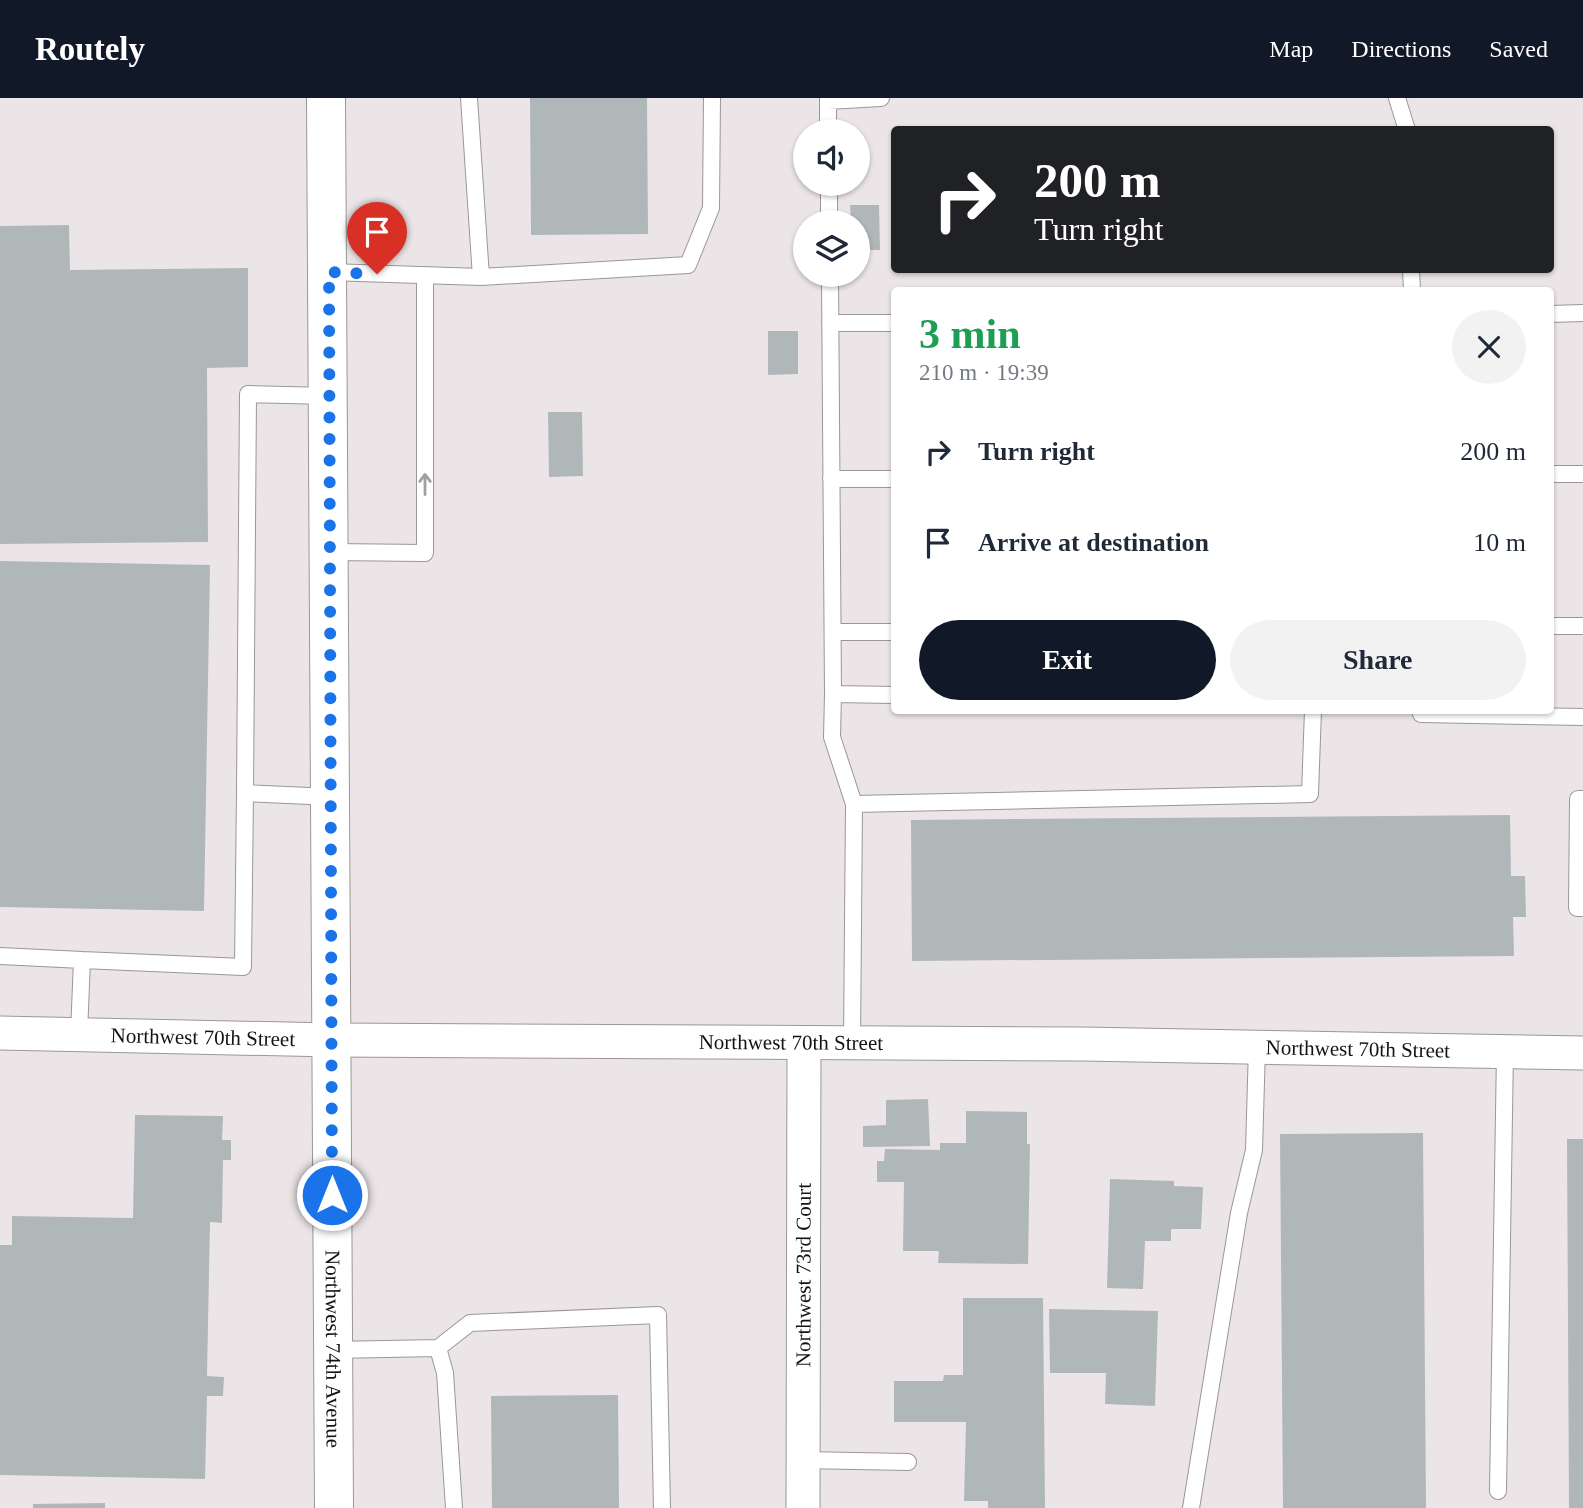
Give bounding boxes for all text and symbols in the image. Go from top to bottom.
text: Routely [35,31,145,67]
text: Map [1269,36,1313,62]
text: Directions [1351,36,1451,62]
text: Saved [1489,36,1548,62]
map controls [793,119,870,287]
button: sound [793,119,870,196]
text: 200 m [1034,153,1161,208]
icon: right [919,154,1010,245]
pin [347,202,407,274]
button: layers [793,210,870,287]
text: Turn right [1034,211,1164,247]
icon: arrive [358,213,396,251]
button: close [1452,310,1526,384]
text: 3 min [919,311,1021,357]
text: 210 m · 19:39 [919,360,1049,385]
icon: right [919,433,957,471]
text: Turn right [978,437,1095,466]
text: 200 m [1460,437,1526,466]
one-way arrow [418,473,432,496]
icon: arrive [919,524,957,562]
text: Arrive at destination [978,528,1209,557]
text: 10 m [1473,528,1526,557]
button: Exit [919,620,1216,700]
button: Share [1230,620,1526,700]
street label: Northwest 70th Street [111,1023,296,1051]
street label: Northwest 70th Street [699,1030,883,1055]
street label: Northwest 70th Street [1265,1035,1450,1063]
position arrow [295,1158,369,1232]
street label: Northwest 73rd Court [791,1183,816,1367]
street label: Northwest 74th Avenue [321,1250,346,1448]

